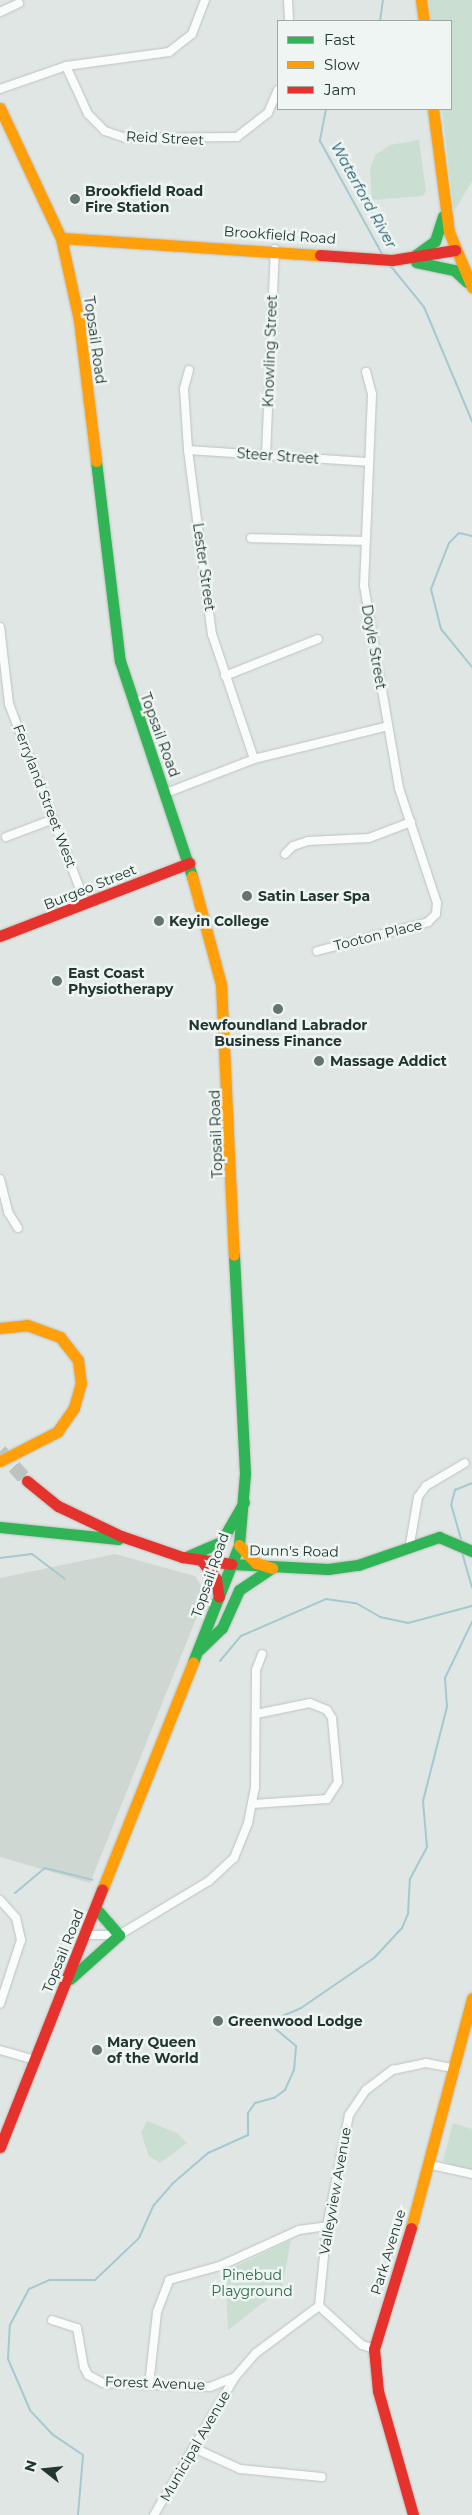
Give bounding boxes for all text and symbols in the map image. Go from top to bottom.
legend [277,20,452,110]
text: Fast [324,30,355,49]
text: Slow [324,55,360,74]
text: Jam [324,80,356,99]
street label: Reid Street [126,128,204,148]
water label: Waterford River [327,139,401,251]
place label: Brookfield Road Fire Station [85,183,203,216]
marker: Brookfield Road Fire Station [69,193,81,205]
street label: Brookfield Road [223,223,337,247]
street label: Knowling Street [260,294,280,408]
street label: Topsail Road [81,295,109,385]
street label: Steer Street [236,445,320,467]
street label: Lester Street [189,522,219,612]
street label: Doyle Street [358,603,390,691]
street label: Topsail Road [137,691,183,779]
street label: Ferryland Street West [10,722,80,870]
street label: Burgeo Street [41,861,139,913]
place label: Satin Laser Spa [258,888,370,904]
marker: Satin Laser Spa [240,889,254,903]
place label: Keyin College [169,913,269,929]
marker: Keyin College [153,915,165,927]
street label: Tooton Place [332,916,424,954]
place label: East Coast Physiotherapy [68,965,173,998]
marker: East Coast Physiotherapy [50,974,64,988]
marker: Newfoundland Labrador Business Finance [272,1003,284,1015]
place label: Newfoundland Labrador Business Finance [189,1017,367,1050]
place label: Massage Addict [330,1053,447,1069]
marker: Massage Addict [312,1054,326,1068]
street label: Topsail Road [206,1090,226,1178]
street label: Topsail Road [188,1530,232,1620]
street label: Dunn's Road [249,1542,339,1560]
street label: Topsail Road [39,1907,87,1995]
place label: Greenwood Lodge [228,2013,363,2029]
marker: Greenwood Lodge [212,2015,224,2027]
place label: Mary Queen of the World [107,2034,199,2066]
marker: Mary Queen of the World [91,2044,103,2056]
street label: Valleyview Avenue [316,2126,354,2256]
street label: Park Avenue [367,2207,409,2297]
park label: Pinebud Playground [211,2267,293,2300]
street label: Forest Avenue [105,2373,205,2393]
street label: Municipal Avenue [156,2387,234,2505]
north arrow [20,2445,70,2495]
text: N [20,2458,41,2474]

